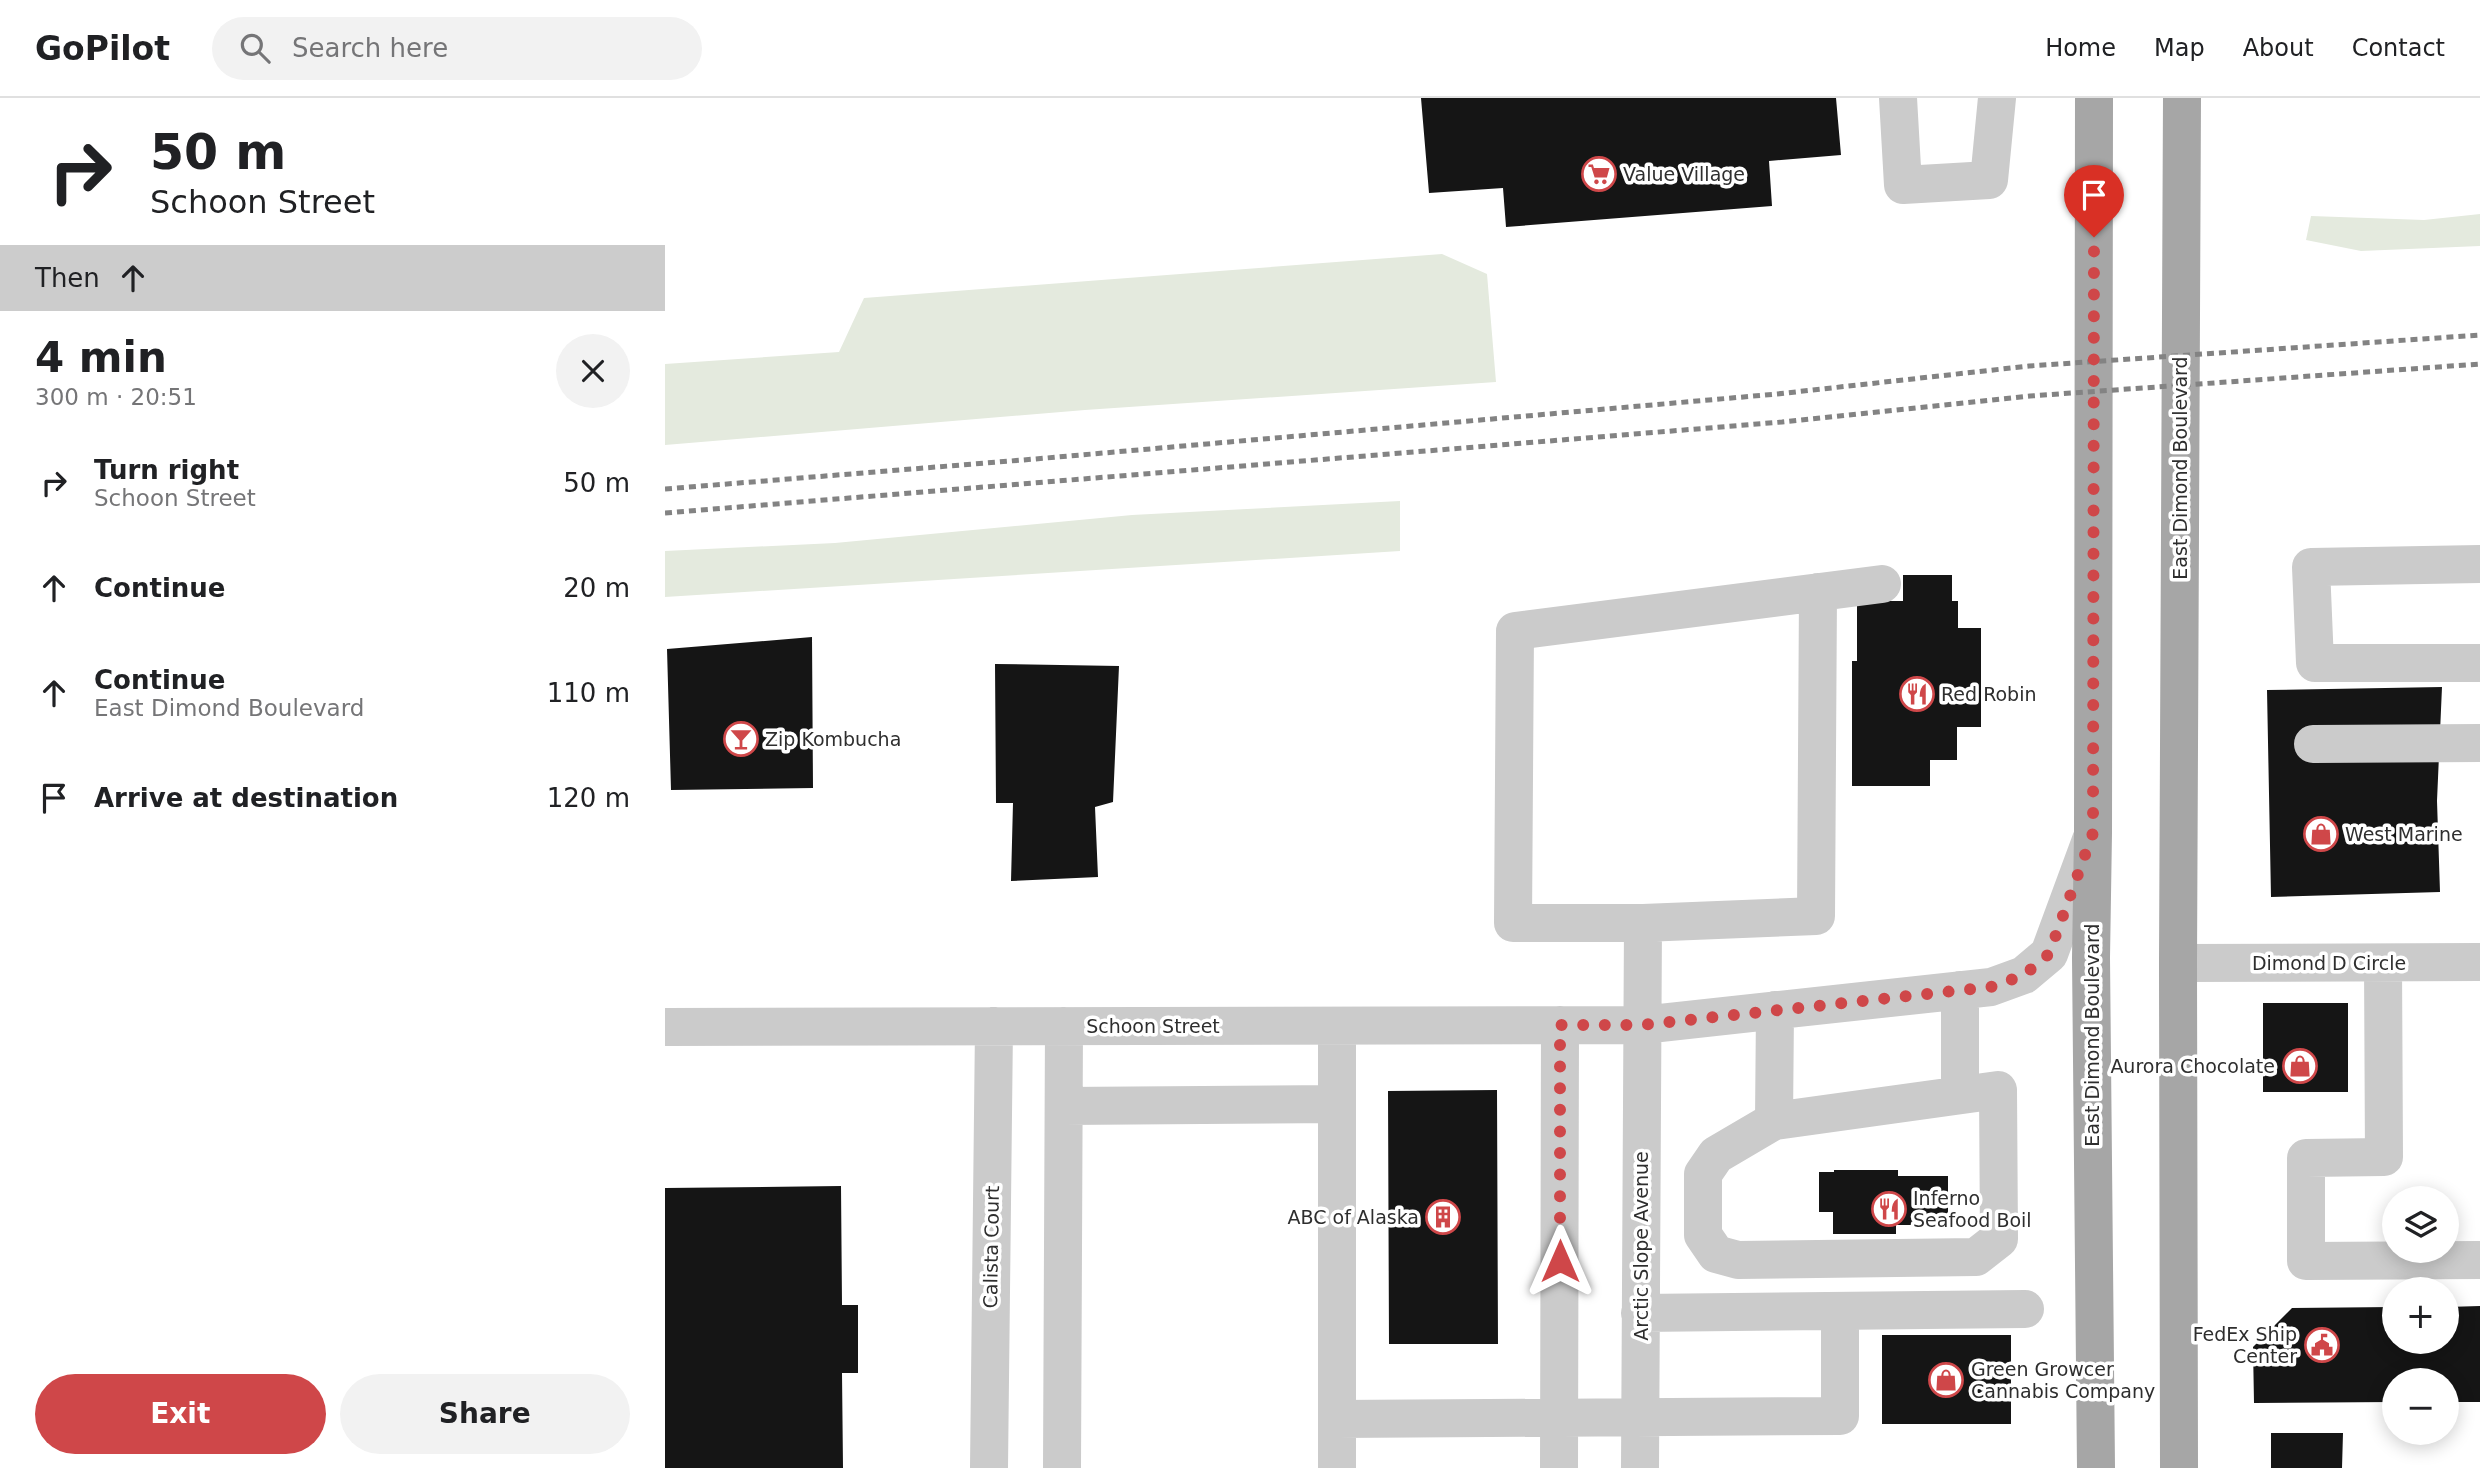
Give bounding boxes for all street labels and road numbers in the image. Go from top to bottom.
street label: East Dimond Boulevard [2169,356,2191,580]
street label: East Dimond Boulevard [2081,923,2103,1147]
street label: Dimond D Circle [2252,952,2406,974]
street label: Schoon Street [1086,1015,1220,1037]
street label: Arctic Slope Avenue [1630,1151,1652,1341]
street label: Calista Court [979,1185,1003,1309]

